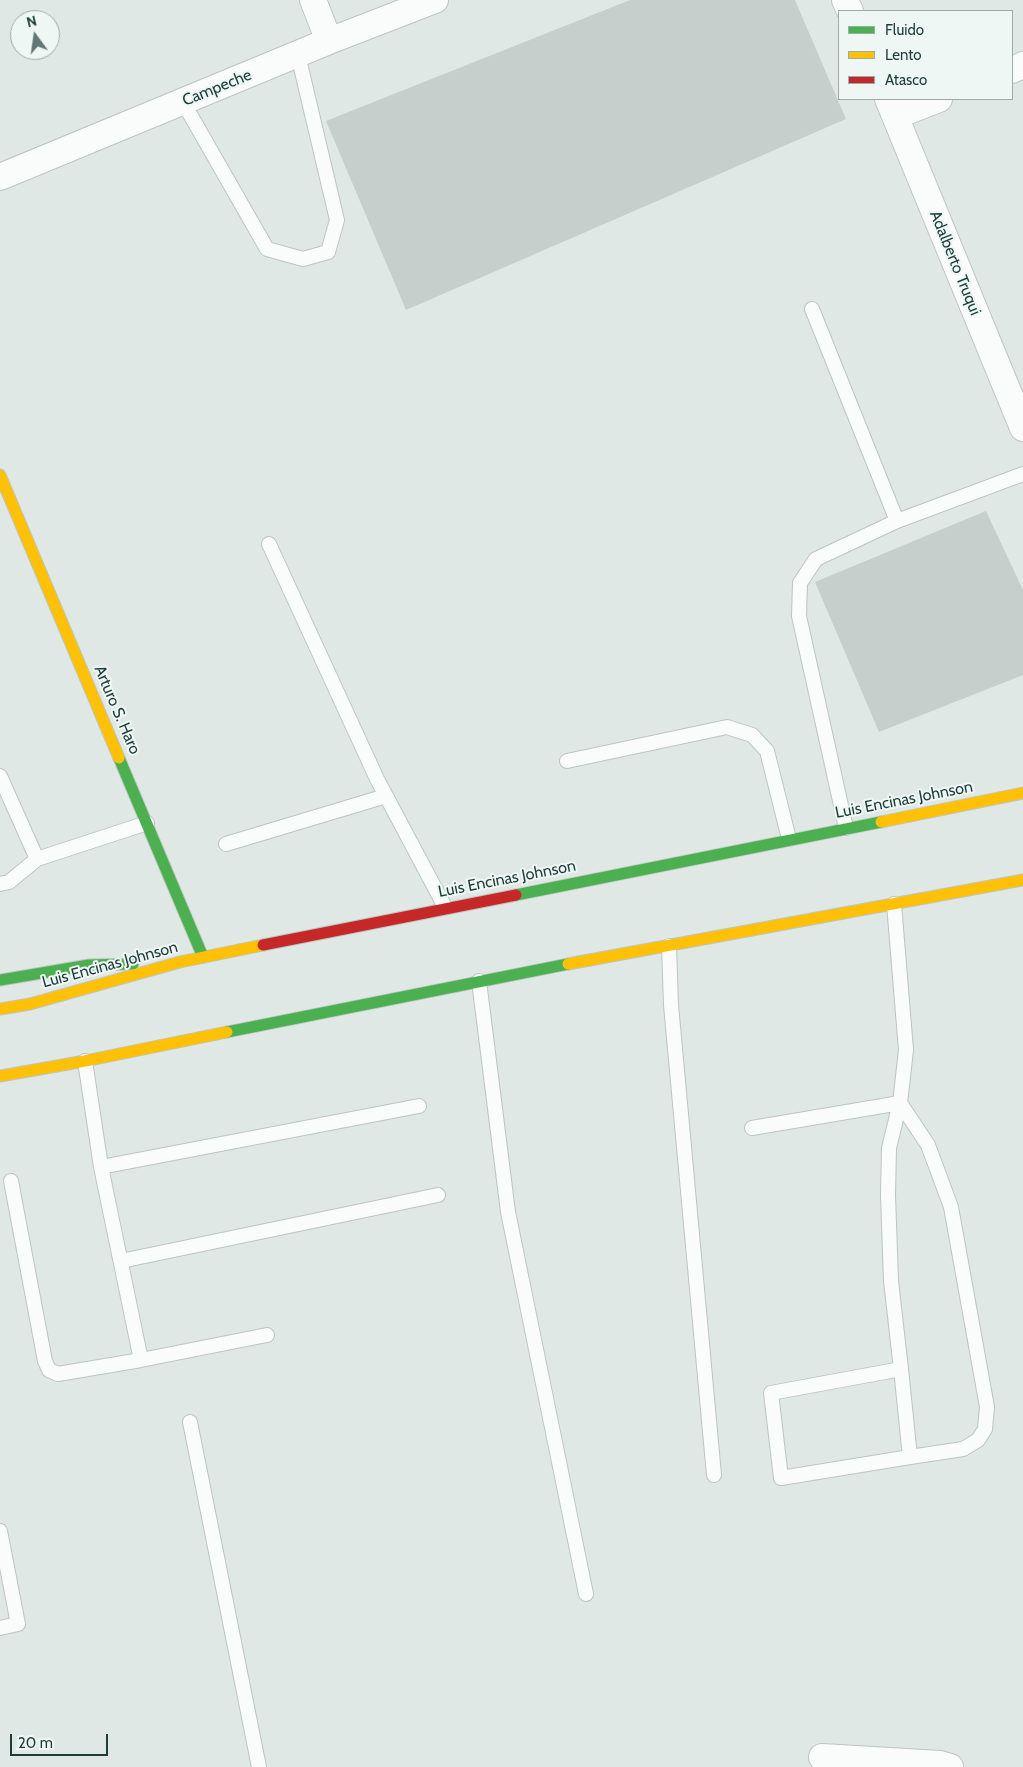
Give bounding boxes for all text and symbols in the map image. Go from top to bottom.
north arrow [10,10,60,60]
legend [838,10,1013,100]
text: N [25,11,39,31]
text: Fluido [885,21,924,39]
text: Lento [885,46,922,64]
street label: Campeche [180,65,254,111]
text: Atasco [885,71,927,89]
street label: Adalberto Truqui [925,208,985,318]
street label: Arturo S. Haro [90,663,144,757]
street label: Luis Encinas Johnson [834,777,974,823]
street label: Luis Encinas Johnson [437,856,577,902]
street label: Luis Encinas Johnson [40,938,180,992]
scale bar [12,1724,110,1756]
text: 20 m [18,1734,53,1752]

